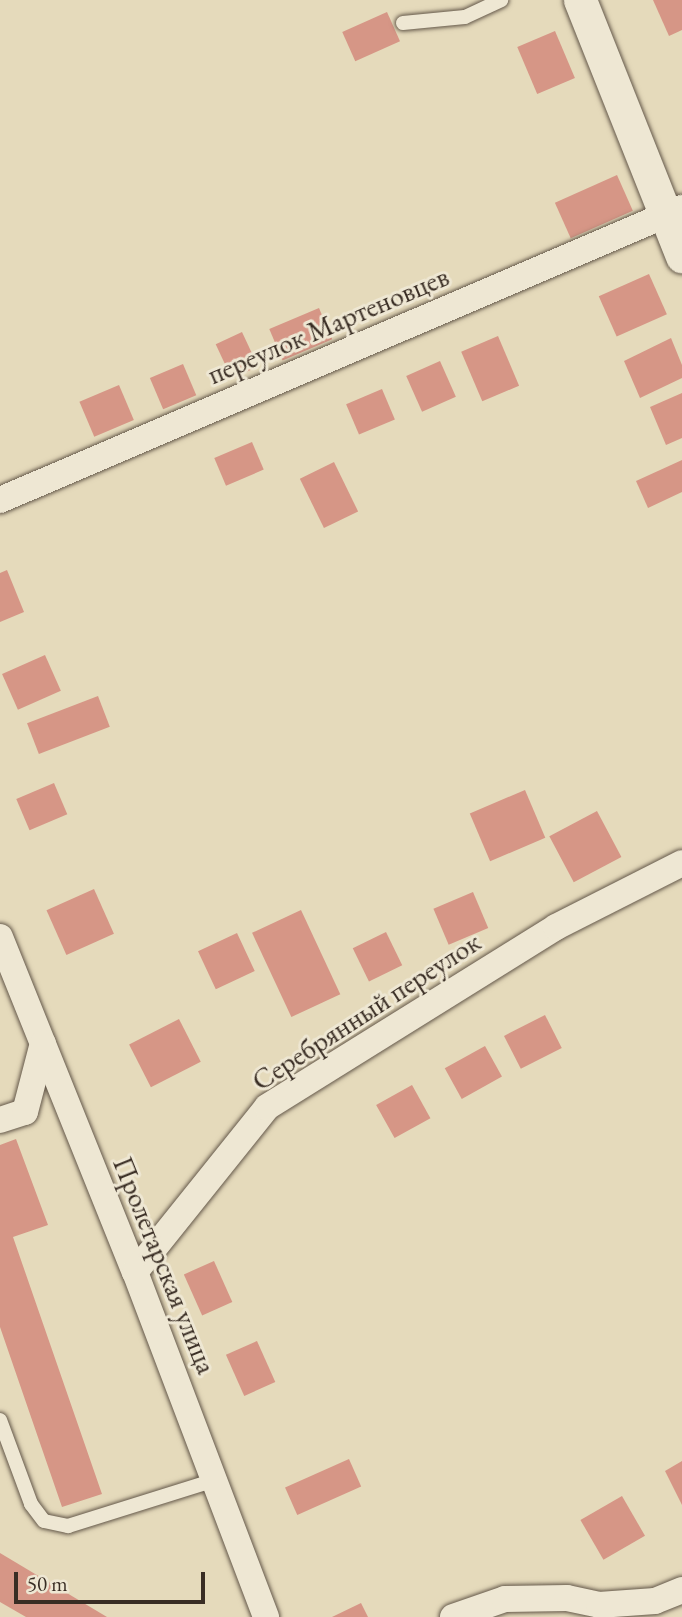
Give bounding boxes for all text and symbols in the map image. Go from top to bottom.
street label: переулок Мартеновцев [202,259,454,391]
street label: Серебрянный переулок [246,925,486,1097]
street label: Пролетарская улица [106,1152,224,1378]
scale bar [18,1558,208,1602]
text: 50 m [27,1570,68,1597]

